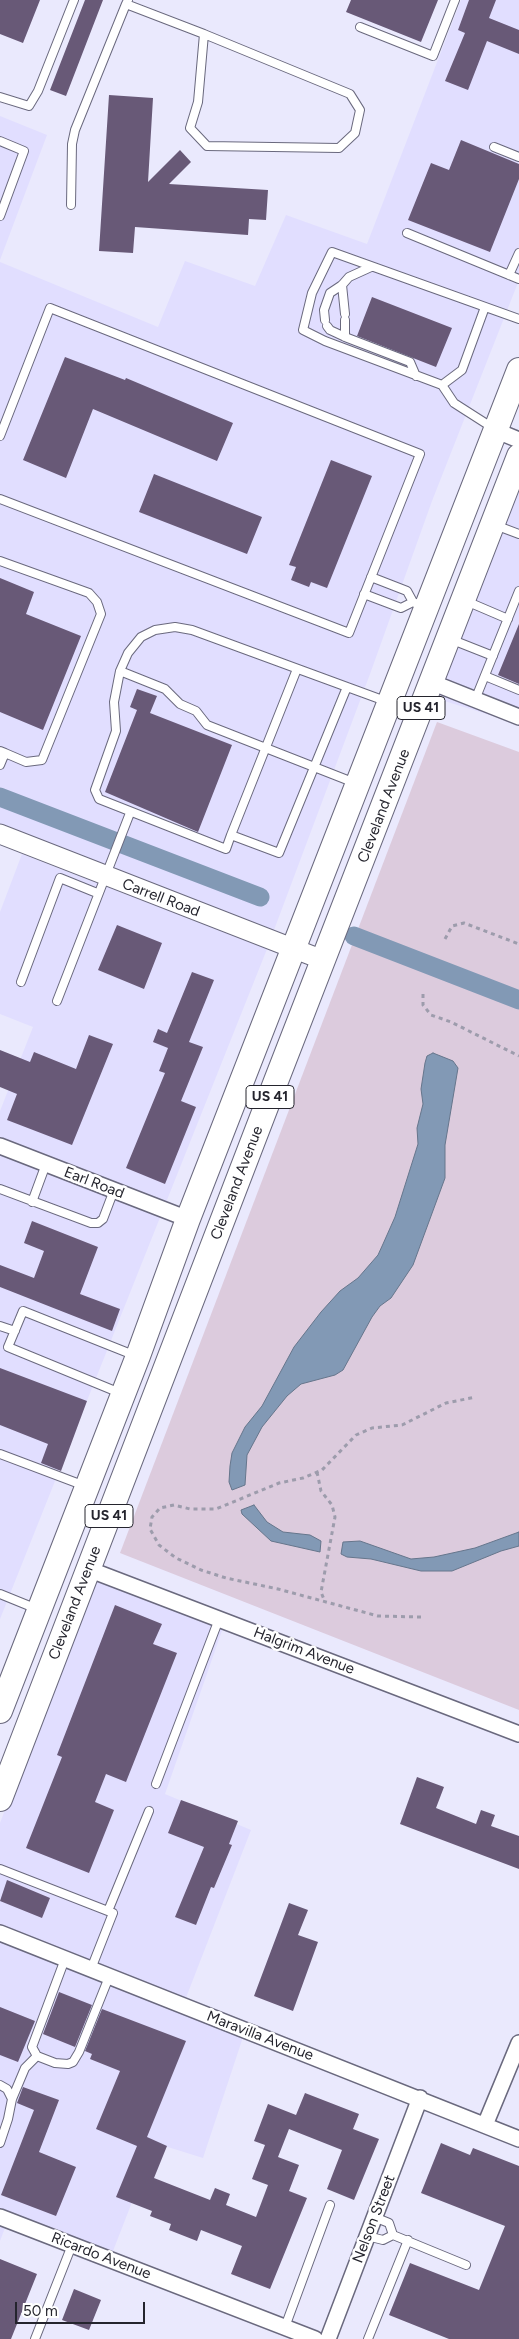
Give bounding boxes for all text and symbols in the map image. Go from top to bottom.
road number: US 41 [397,696,445,720]
street label: Cleveland Avenue [354,747,414,865]
street label: Carrell Road [120,875,202,921]
road number: US 41 [246,1086,294,1108]
street label: Cleveland Avenue [207,1124,267,1242]
street label: Earl Road [61,1163,127,1203]
road number: US 41 [85,1504,133,1528]
street label: Cleveland Avenue [45,1544,105,1662]
street label: Halgrim Avenue [251,1623,357,1679]
street label: Maravilla Avenue [204,2007,316,2065]
street label: Nelson Street [349,2172,399,2266]
street label: Ricardo Avenue [48,2229,154,2283]
scale bar [18,2292,148,2324]
text: 50 m [23,2302,58,2320]

